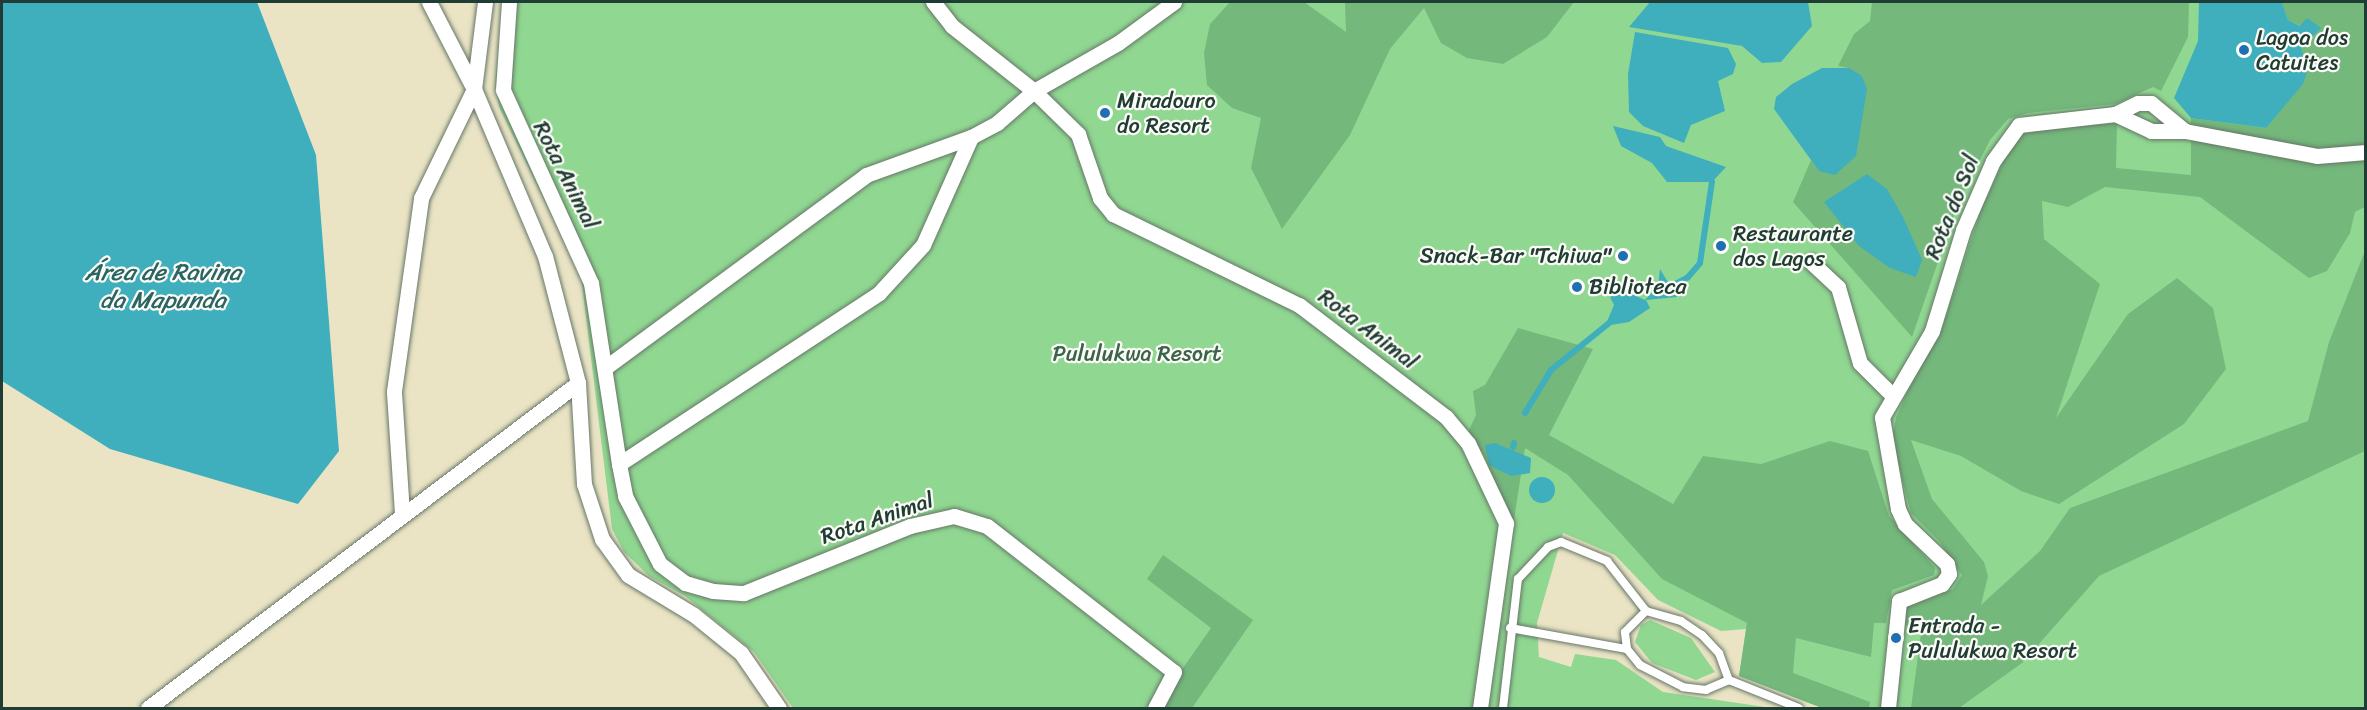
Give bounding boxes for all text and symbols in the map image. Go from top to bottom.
place label: Lagoa dos Catuites [2256,24,2349,76]
marker: Lagoa dos Catuites [2237,43,2251,57]
place label: Miradouro do Resort [1117,87,1216,138]
marker: Miradouro do Resort [1098,106,1112,120]
street label: Rota Animal [528,117,604,233]
street label: Rota do Sol [1919,151,1985,263]
place label: Restaurante dos Lagos [1733,220,1853,272]
marker: Restaurante dos Lagos [1714,239,1728,253]
place label: Snack-Bar "Tchiwa" [1418,243,1611,269]
marker: Snack-Bar "Tchiwa" [1616,249,1630,263]
water label: Área de Ravina da Mapunda [85,259,241,315]
place label: Biblioteca [1589,274,1686,300]
marker: Biblioteca [1570,280,1584,294]
street label: Rota Animal [1313,283,1423,375]
park label: Pululukwa Resort [1053,341,1221,367]
street label: Rota Animal [817,486,937,550]
place label: Entrada - Pululukwa Resort [1908,612,2077,664]
marker: Entrada - Pululukwa Resort [1889,631,1903,645]

